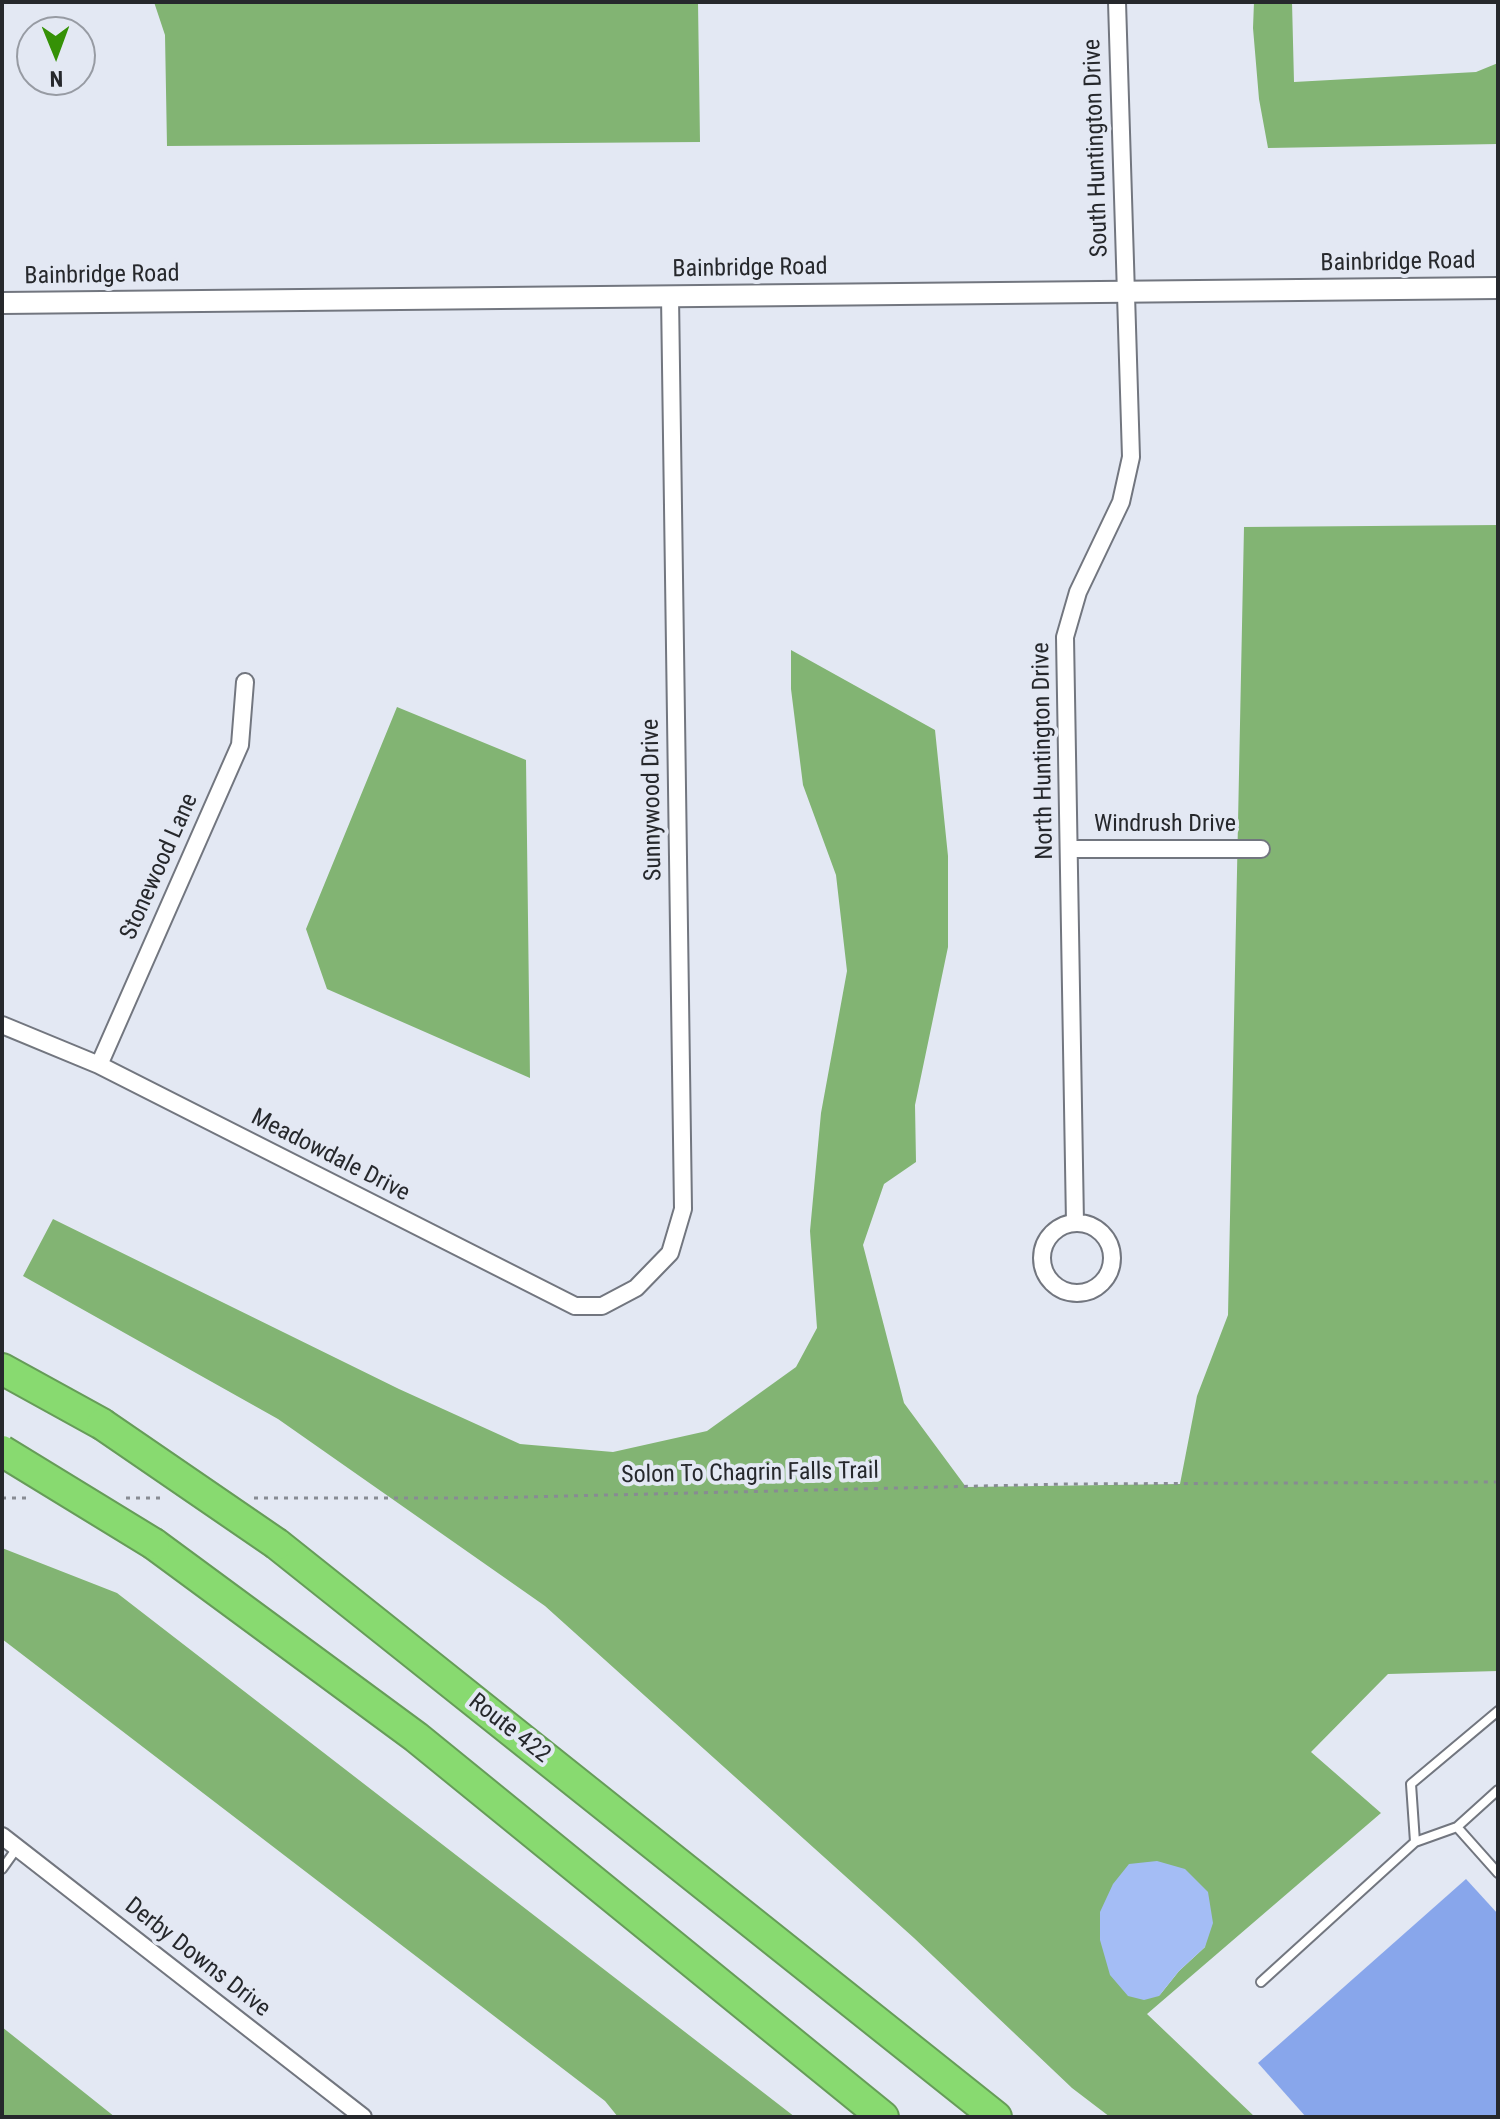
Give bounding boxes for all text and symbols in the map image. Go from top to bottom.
north arrow [16,16,96,96]
street label: South Huntington Drive [1079,38,1115,258]
text: N [49,66,63,91]
street label: Bainbridge Road [1320,247,1476,279]
street label: Bainbridge Road [672,253,828,285]
street label: Bainbridge Road [24,260,180,292]
street label: North Huntington Drive [1028,642,1060,860]
street label: Sunnywood Drive [637,719,669,881]
street label: Stonewood Lane [115,789,205,945]
street label: Windrush Drive [1094,811,1236,839]
street label: Meadowdale Drive [246,1104,414,1208]
street label: Solon To Chagrin Falls Trail [621,1457,879,1491]
street label: Route 422 [462,1688,556,1770]
street label: Derby Downs Drive [118,1892,276,2024]

